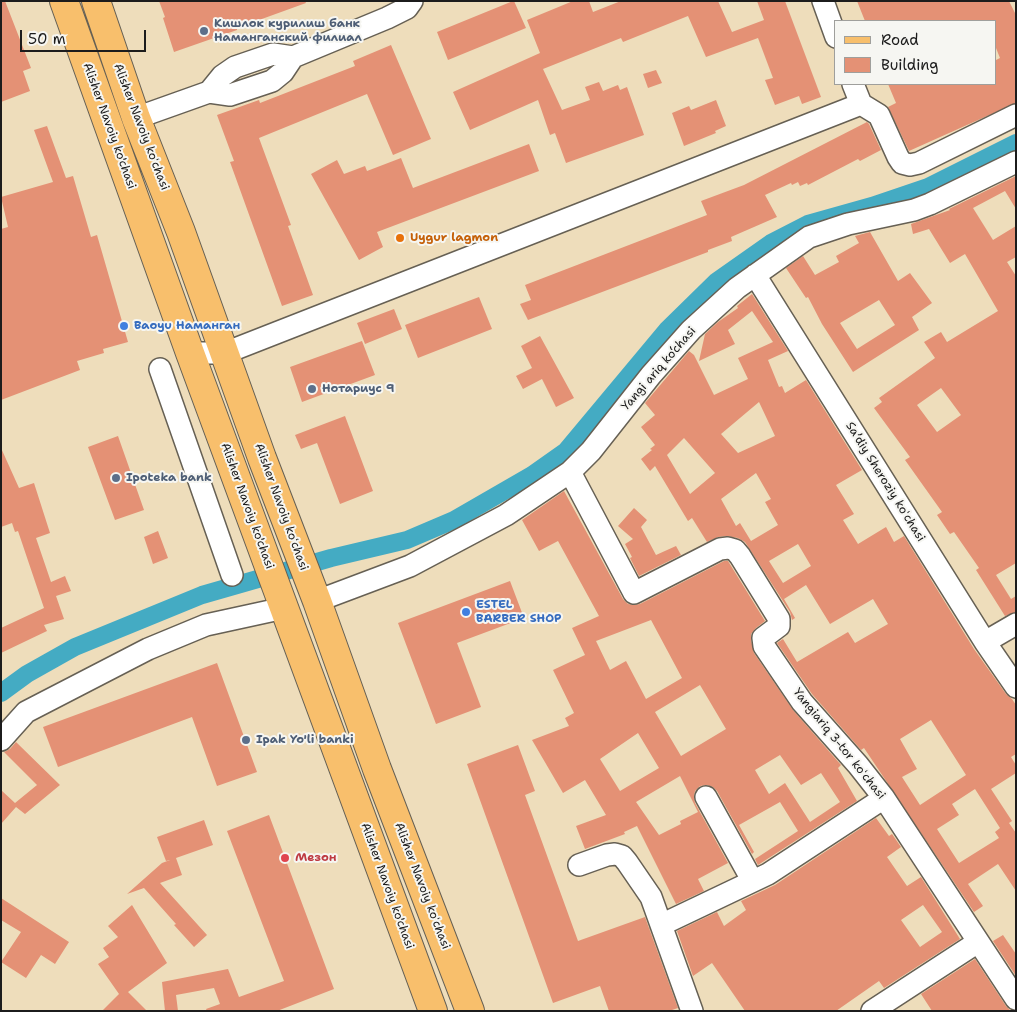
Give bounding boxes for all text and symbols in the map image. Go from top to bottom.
place label: Кишлок курилиш банк Наманганский филиал [214,17,362,45]
scale bar [22,20,149,52]
legend [834,20,997,85]
marker: Кишлок курилиш банк Наманганский филиал [198,25,210,37]
text: 50 m [28,29,66,49]
text: Road [881,30,919,50]
text: Building [881,55,938,75]
street label: Alisher Navoiy ko'chasi [79,61,139,191]
street label: Alisher Navoiy koʻchasi [110,62,172,192]
place label: Uygur lagmon [410,231,498,245]
marker: Uygur lagmon [394,232,406,244]
place label: Baoyu Наманган [134,319,240,333]
marker: Baoyu Наманган [118,320,130,332]
street label: Yangi ariq ko‘chasi [619,324,699,414]
place label: Нотариус 9 [322,382,394,396]
marker: Нотариус 9 [306,383,318,395]
street label: Saʼdiy Sheroziy koʻchasi [842,420,928,544]
street label: Alisher Navoiy ko'chasi [217,441,277,571]
street label: Alisher Navoiy koʻchasi [251,441,311,573]
place label: Ipoteka bank [126,471,212,485]
marker: Ipoteka bank [110,472,122,484]
place label: ESTEL BARBER SHOP [476,598,562,626]
marker: ESTEL BARBER SHOP [460,606,472,618]
street label: Yangiariq 3-tor koʻchasi [790,686,888,802]
place label: Ipak Yo'li banki [256,733,354,747]
marker: Ipak Yo'li banki [240,734,252,746]
street label: Alisher Navoiy ko'chasi [357,821,417,951]
street label: Alisher Navoiy koʻchasi [391,821,453,951]
place label: Мезон [295,851,336,865]
marker: Мезон [279,852,291,864]

